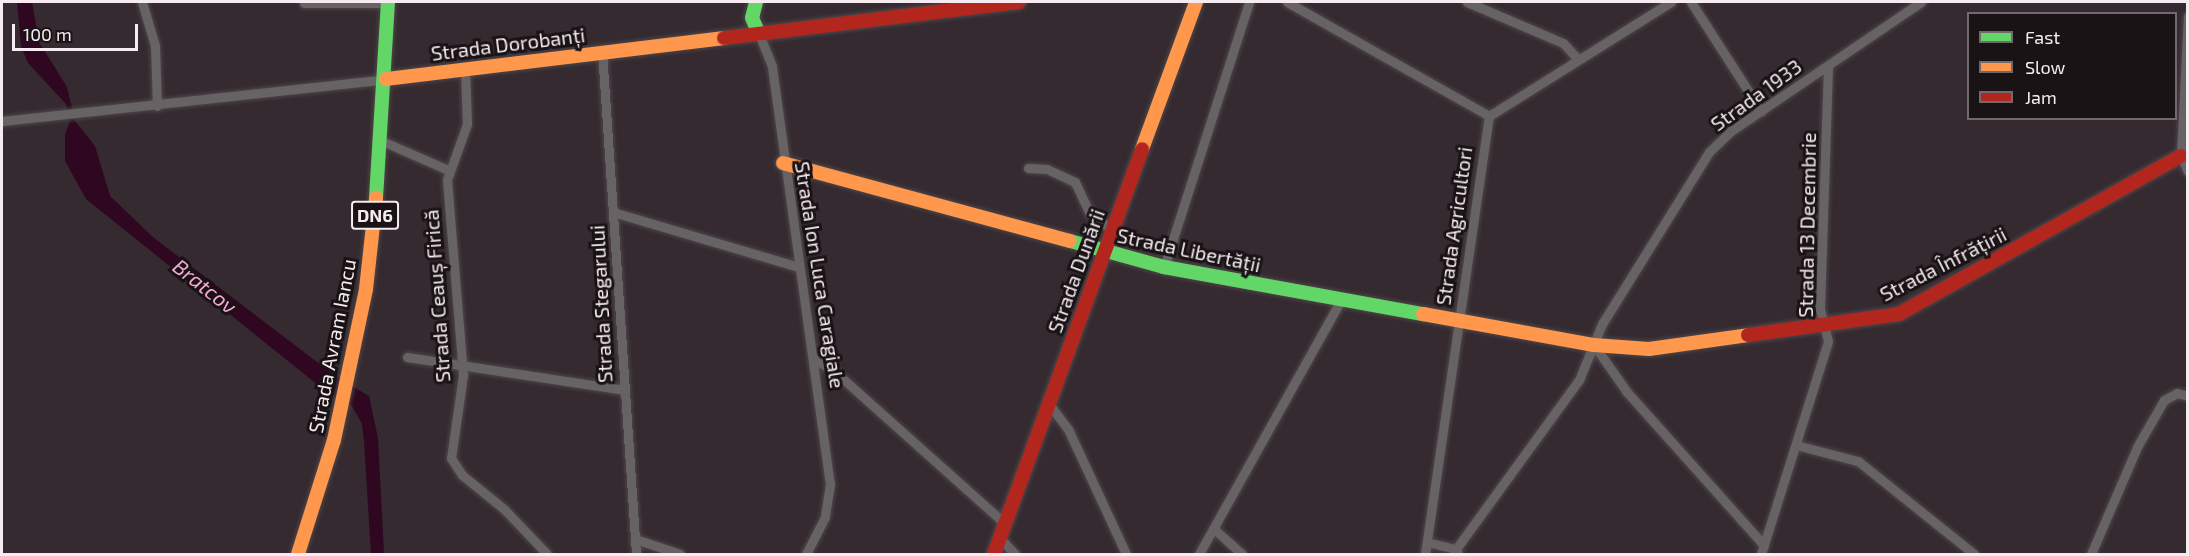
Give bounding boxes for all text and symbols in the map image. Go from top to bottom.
scale bar [15,12,141,50]
legend [1967,12,2177,120]
text: 100 m [23,23,72,45]
street label: Strada Dorobanți [430,23,586,65]
text: Fast [2025,26,2060,48]
street label: Strada 1933 [1706,54,1806,136]
text: Slow [2025,56,2065,78]
text: Jam [2025,86,2057,108]
street label: Strada 13 Decembrie [1793,132,1821,318]
street label: Strada Agricultori [1431,145,1477,307]
street label: Strada Ion Luca Caragiale [790,160,850,390]
road number: DN6 [351,200,399,230]
street label: Strada Dunării [1043,206,1109,336]
street label: Strada Ceauș Firică [419,209,455,383]
street label: Strada Înfrățirii [1876,222,2010,306]
street label: Strada Libertății [1115,223,1263,277]
street label: Strada Stegarului [585,225,617,383]
water label: Bratcov [168,253,242,319]
street label: Strada Avram Iancu [303,257,361,435]

